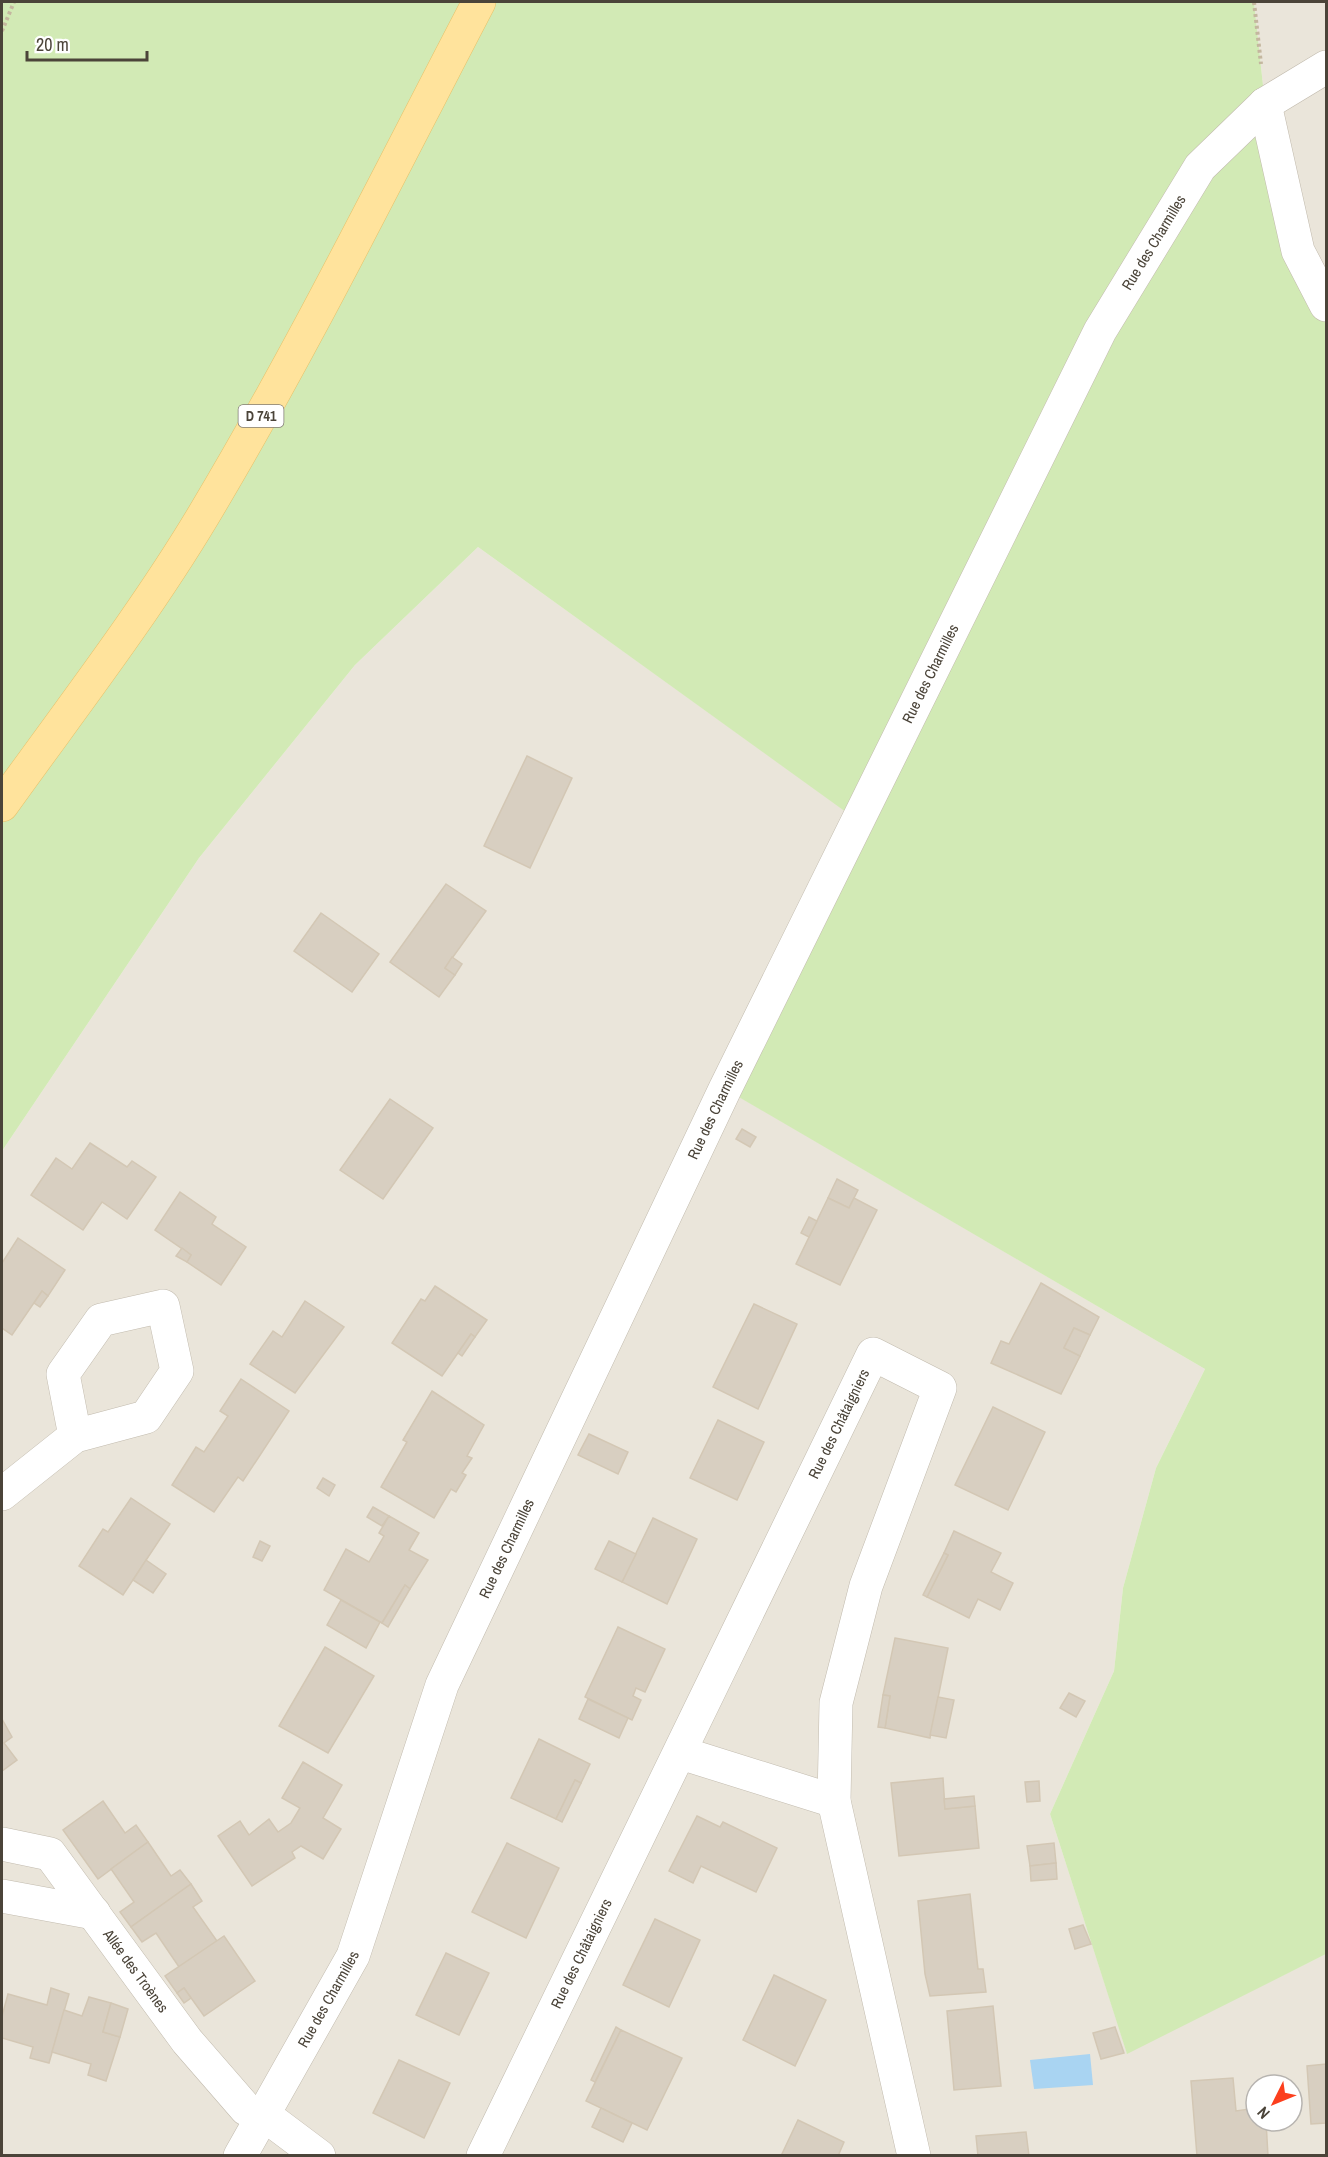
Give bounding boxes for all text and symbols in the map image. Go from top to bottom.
scale bar [27,24,147,62]
text: 20 m [36,32,69,57]
street label: Rue des Charmilles [1116,191,1191,294]
road number: D 741 [238,405,284,427]
street label: Rue des Charmilles [897,620,963,727]
street label: Rue des Charmilles [682,1056,748,1163]
street label: Rue des Châtaigniers [803,1365,874,1482]
street label: Rue des Charmilles [474,1495,539,1602]
street label: Rue des Châtaigniers [545,1895,617,2012]
street label: Allée des Troènes [98,1924,174,2017]
street label: Rue des Charmilles [292,1948,364,2051]
north arrow [1244,2073,1304,2133]
text: N [1252,2102,1274,2124]

